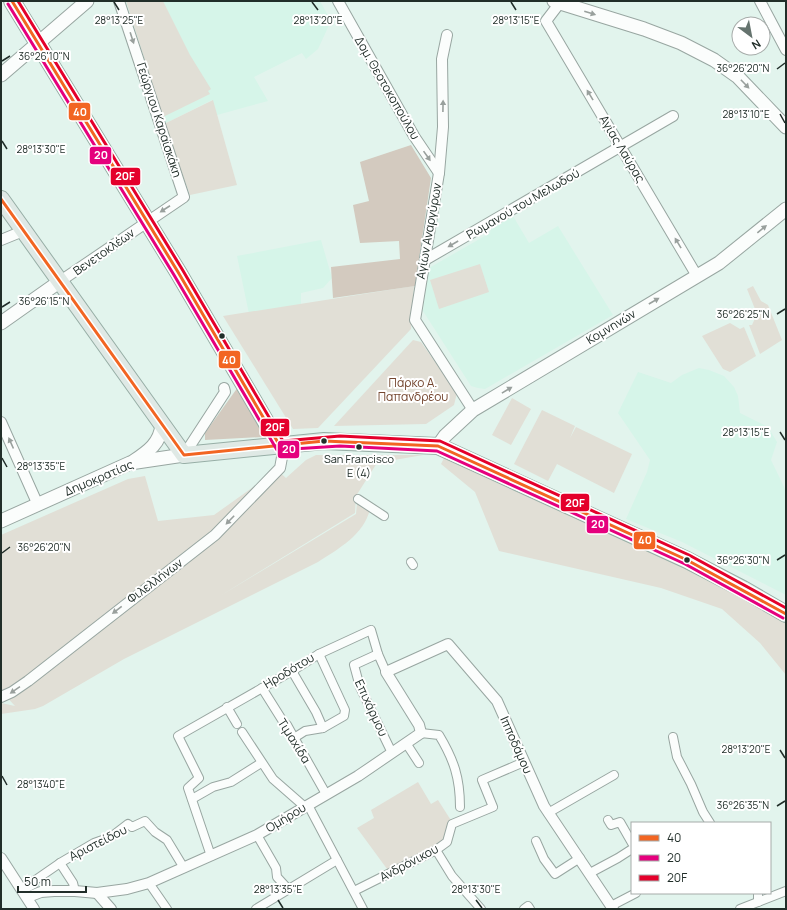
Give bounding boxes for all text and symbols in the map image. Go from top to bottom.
one-way arrow [585,10,597,16]
text: 28°13'25"E [95,13,144,27]
text: 28°13'20"E [294,13,343,27]
text: 28°13'15"E [493,13,540,27]
north arrow [731,16,771,56]
one-way arrow [129,32,135,44]
street label: Δομ. Θεοτοκοπούλου [351,33,424,143]
text: N [749,36,764,53]
text: 36°26'10"N [18,49,70,63]
street label: Γεώργιου Καραϊσκάκη [133,60,186,179]
text: 36°26'20"N [717,61,770,75]
one-way arrow [740,79,750,89]
one-way arrow [586,89,593,101]
one-way arrow [440,99,446,112]
line badge: 40 [68,102,91,121]
text: 40 [73,104,87,119]
text: 28°13'10"E [722,107,770,121]
street label: Αγίας Λαύρας [596,112,650,186]
text: 28°13'30"E [17,142,66,156]
line badge: 20 [89,146,112,165]
text: 20 [94,147,108,162]
one-way arrow [423,151,431,161]
street label: Ρωμανού του Μελωδού [463,164,582,243]
line badge: 20F [110,167,141,186]
text: 20F [115,168,135,183]
street label: Αγίων Αναργύρων [412,182,445,280]
one-way arrow [160,206,171,213]
street label: Βενετοκλέων [70,224,138,279]
one-way arrow [756,224,767,233]
one-way arrow [674,237,681,249]
one-way arrow [448,240,459,247]
text: 36°26'15"N [19,294,70,308]
one-way arrow [648,298,660,305]
street label: Κομνηνών [583,305,639,348]
text: 36°26'25"N [717,307,769,321]
unlabelled marker [217,331,227,341]
line badge: 40 [218,350,241,369]
text: 40 [222,352,236,367]
park label: Πάρκο Α. Παπανδρέου [378,374,448,405]
one-way arrow [501,386,513,393]
line badge: 20F [260,418,290,437]
text: 20F [265,419,285,434]
text: 28°13'15"E [723,425,770,439]
unlabelled marker [319,436,329,446]
one-way arrow [8,438,14,449]
line badge: 20 [277,440,300,459]
text: 20 [282,441,296,456]
marker: San Francisco E (4) [354,442,364,452]
place label: San Francisco E (4) [324,451,395,480]
street label: Δημοκρατίας [62,455,136,500]
text: 28°13'35"E [17,459,66,473]
line badge: 20F [560,493,590,512]
text: 20F [565,495,585,510]
one-way arrow [225,515,235,525]
line badge: 20 [586,515,609,534]
text: 20 [591,516,605,531]
line badge: 40 [633,531,656,550]
text: 40 [638,532,652,547]
text: 36°26'20"N [18,540,71,554]
text: 36°26'30"N [717,553,769,567]
street label: Φιλελλήνων [123,554,186,607]
unlabelled marker [682,555,692,565]
one-way arrow [112,605,123,614]
street label: Ηροδότου [260,649,317,692]
street label: Επιχάρμου [351,677,392,739]
one-way arrow [9,686,21,693]
street label: Ιπποδάμου [496,713,537,776]
street label: Τιμαχίδα [274,715,315,766]
text: 28°13'20"E [722,742,771,756]
text: 28°13'40"E [17,777,65,791]
text: 36°26'35"N [717,798,769,812]
street label: Ομήρου [262,799,309,836]
street label: Αριστείδου [66,821,130,864]
legend [631,822,771,894]
text: 40 [667,829,681,846]
street label: Ανδρόνικου [376,840,441,885]
text: 20 [667,849,681,866]
scale bar [18,868,86,894]
text: 20F [667,869,687,886]
text: 50 m [24,873,51,890]
text: 28°13'35"E [254,882,303,896]
text: 28°13'30"E [452,882,501,896]

